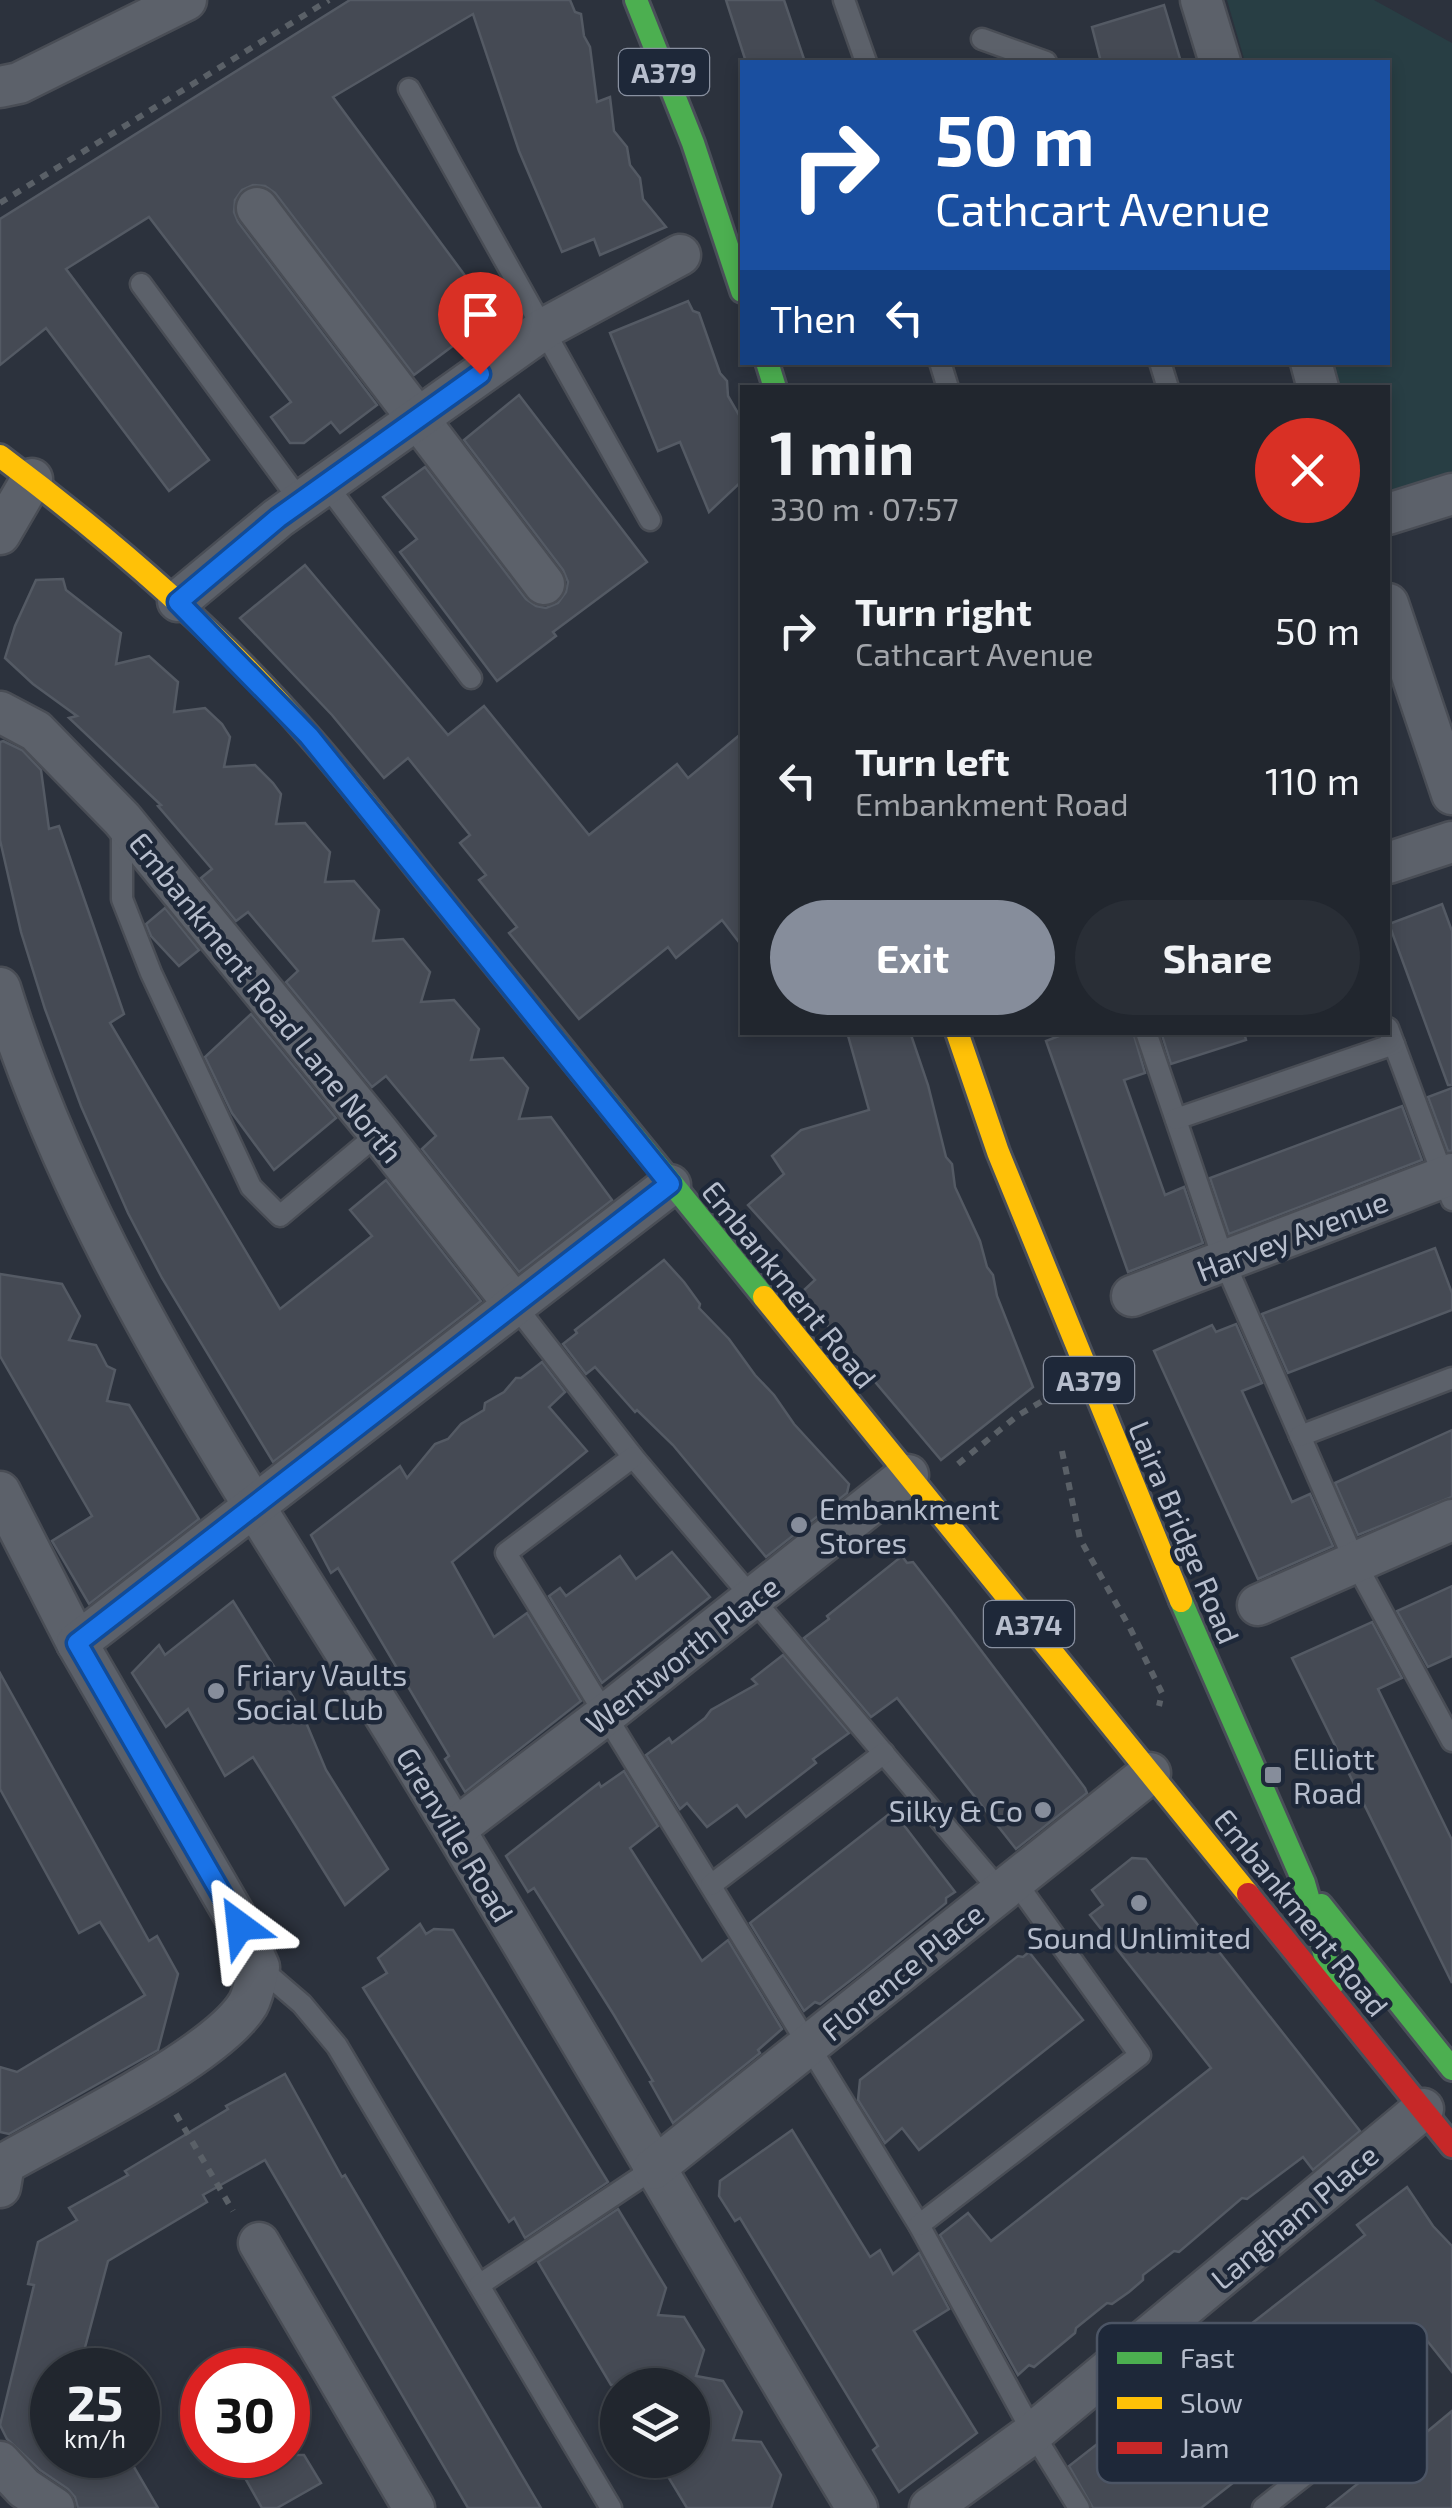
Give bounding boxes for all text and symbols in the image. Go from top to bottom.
road number: A379 [619,49,709,95]
text: 50 m [935,96,1095,180]
icon: right [770,100,900,230]
text: Cathcart Avenue [935,181,1270,235]
pin [438,272,523,375]
icon: arrive [453,287,508,342]
icon: left [877,290,932,345]
text: Then [770,295,857,341]
text: 1 min [770,415,914,487]
button: close [1255,418,1360,523]
text: 330 m · 07:57 [770,489,959,527]
text: Turn right [855,588,1032,634]
icon: right [770,603,825,658]
text: 50 m [1275,607,1360,653]
text: Cathcart Avenue [855,634,1093,672]
text: Turn left [855,738,1010,784]
icon: left [770,753,825,808]
text: 110 m [1265,757,1360,803]
text: Embankment Road [855,784,1128,822]
street label: Embankment Road Lane North [123,825,411,1169]
button: Exit [770,900,1055,1015]
button: Share [1075,900,1360,1015]
street label: Embankment Road [695,1173,885,1395]
street label: Harvey Avenue [1191,1182,1393,1288]
road number: A379 [1044,1357,1134,1403]
street label: Laira Bridge Road [1122,1415,1248,1649]
place label: Embankment Stores [819,1490,1000,1560]
marker: Embankment Stores [788,1514,810,1536]
street label: Wentworth Place [578,1567,786,1741]
road number: A374 [984,1601,1074,1647]
place label: Friary Vaults Social Club [236,1656,407,1726]
marker: Friary Vaults Social Club [205,1680,227,1702]
street label: Grenville Road [390,1740,522,1928]
place label: Elliott Road [1293,1740,1375,1810]
marker: Elliott Road [1262,1764,1284,1786]
place label: Silky & Co [889,1792,1023,1828]
marker: Silky & Co [1032,1799,1054,1821]
street label: Embankment Road [1207,1801,1397,2023]
position arrow [188,1874,292,1978]
marker: Sound Unlimited [1128,1892,1150,1914]
street label: Florence Place [814,1895,990,2047]
place label: Sound Unlimited [1027,1919,1251,1955]
street label: Langham Place [1203,2136,1385,2296]
legend [1097,2323,1427,2483]
text: Fast [1180,2340,1235,2374]
speed limit sign: 30 [180,2348,310,2478]
map controls [600,2368,710,2478]
button: layers [600,2368,710,2478]
text: 25 [67,2371,123,2431]
text: Slow [1180,2385,1243,2419]
text: km/h [64,2423,126,2453]
text: Jam [1180,2430,1229,2464]

